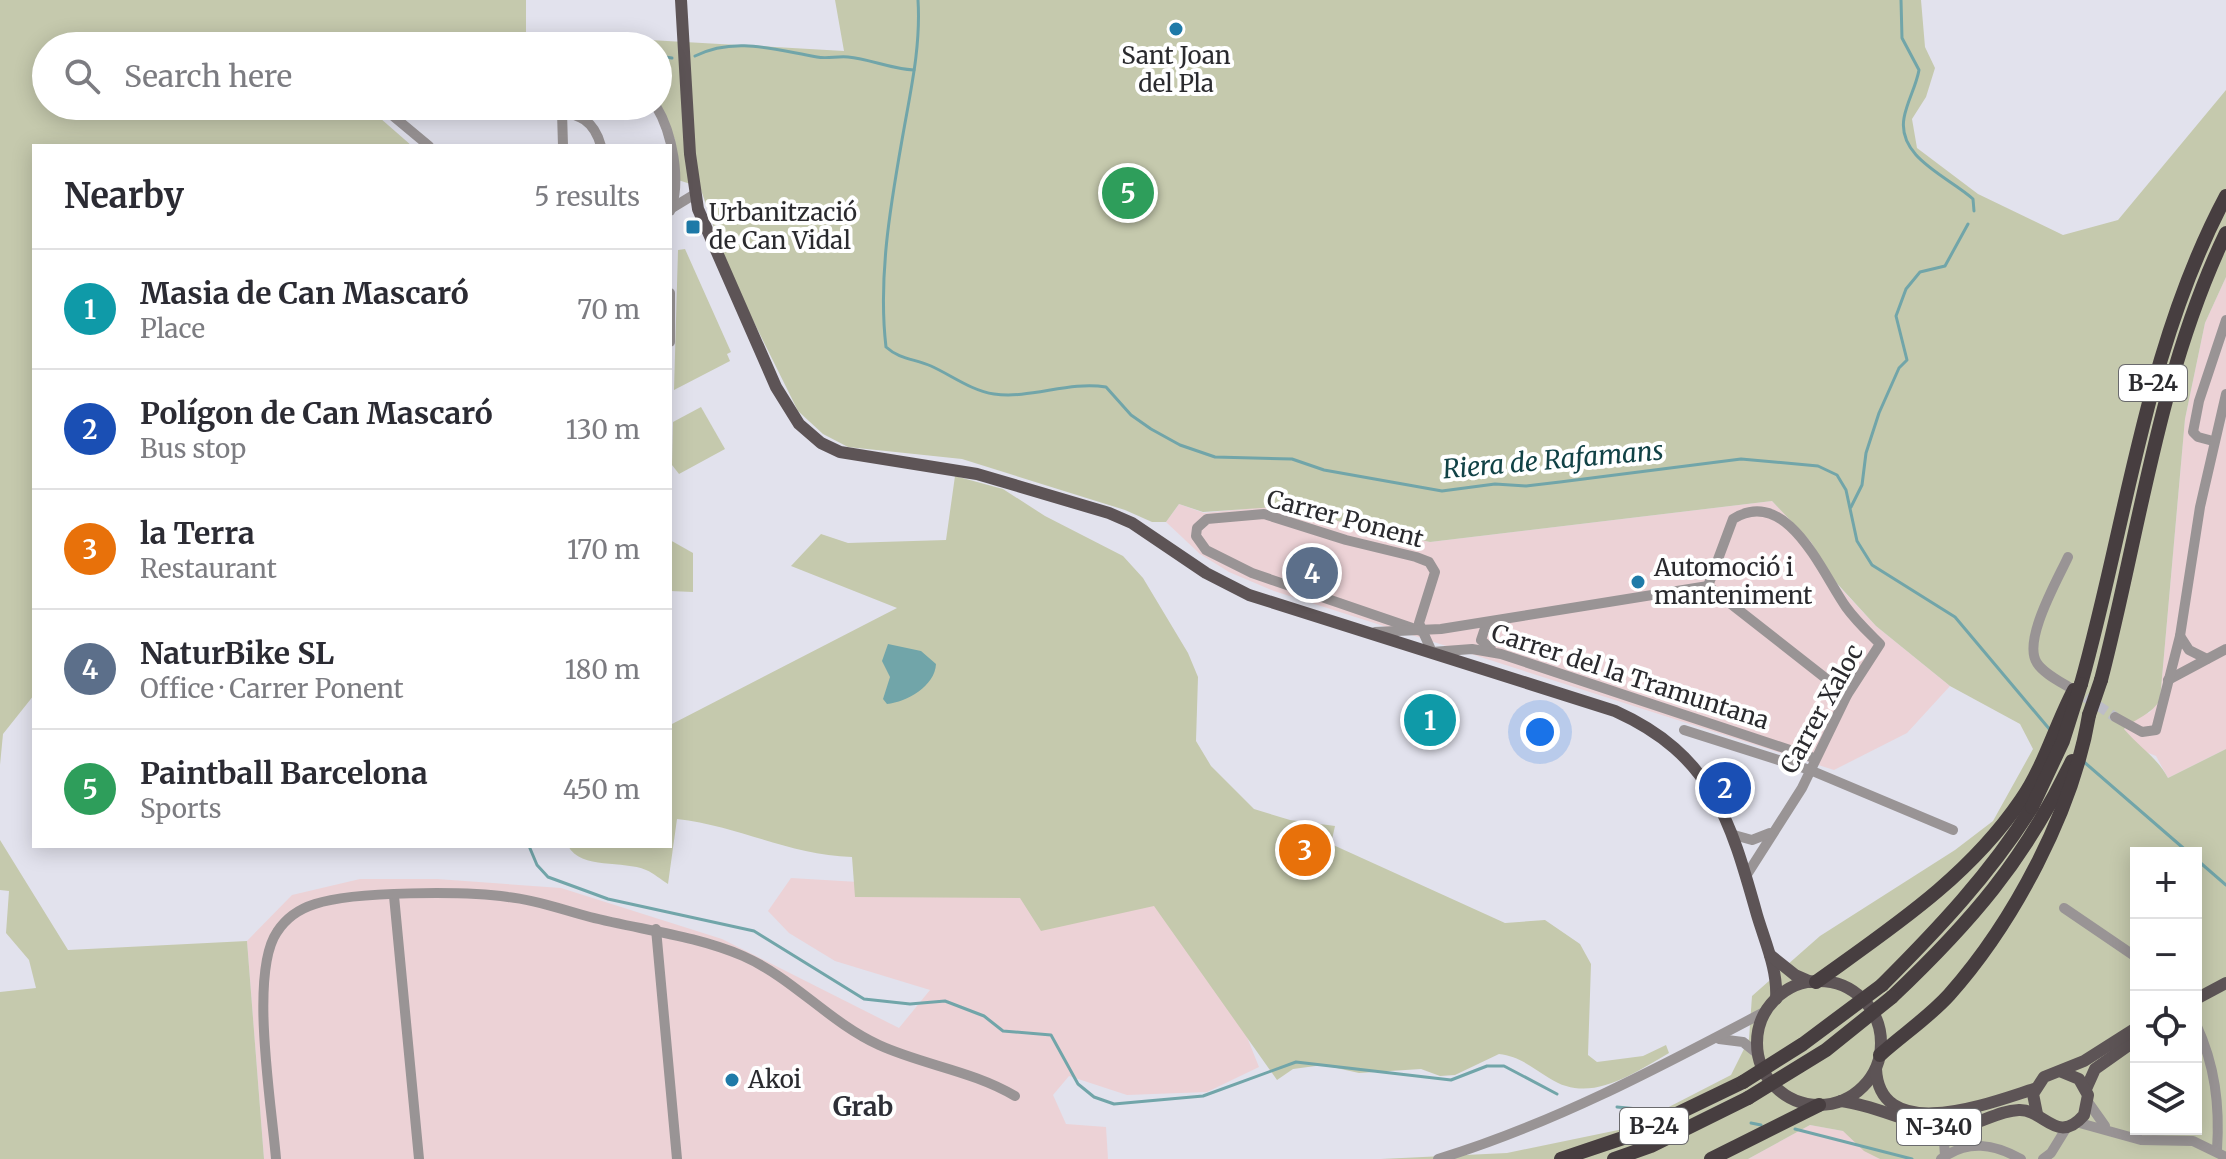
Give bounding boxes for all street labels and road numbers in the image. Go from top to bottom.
road number: B-24 [2119,365,2187,401]
street label: Carrer Ponent [1263,483,1428,555]
street label: Carrer del la Tramuntana [1487,617,1773,736]
street label: Carrer Xaloc [1773,639,1870,779]
road number: B-24 [1620,1108,1688,1144]
road number: N-340 [1897,1109,1981,1145]

